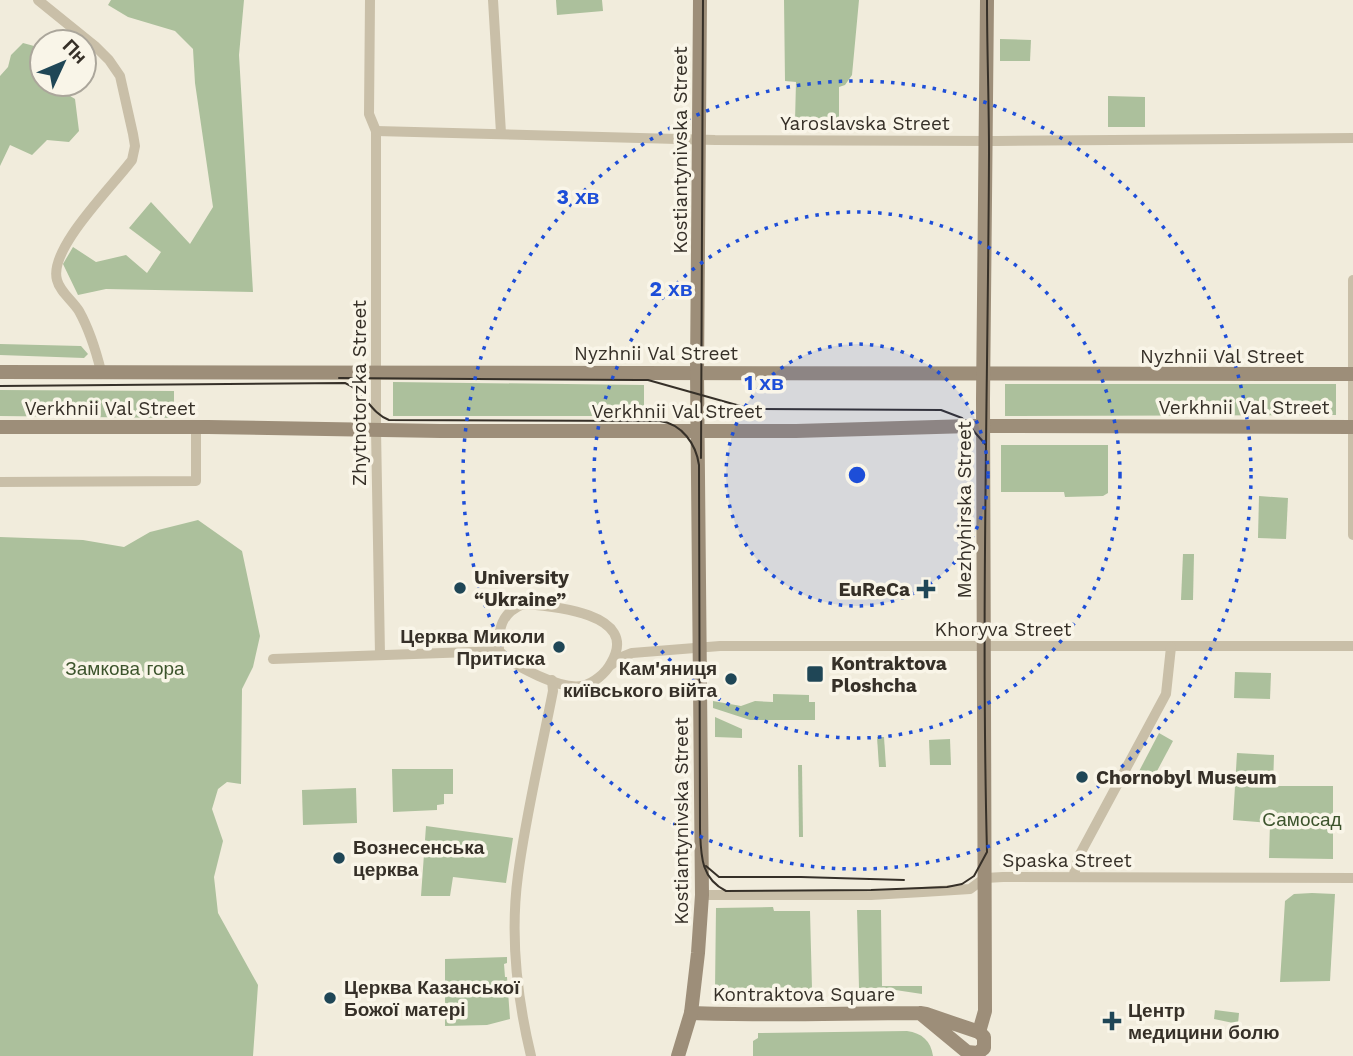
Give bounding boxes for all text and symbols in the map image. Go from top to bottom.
north arrow [28,28,98,98]
text: Пн [58,35,92,69]
street label: Kostiantynivska Street [669,46,692,254]
street label: Yaroslavska Street [780,112,950,135]
text: 3 хв [556,184,600,209]
text: 2 хв [649,276,693,301]
street label: Zhytnotorzka Street [348,300,371,486]
street label: Nyzhnii Val Street [574,342,738,365]
street label: Nyzhnii Val Street [1140,345,1304,368]
text: 1 хв [744,370,784,395]
street label: Verkhnii Val Street [1158,396,1330,419]
street label: Verkhnii Val Street [24,397,196,420]
street label: Verkhnii Val Street [591,400,763,423]
street label: Mezhyhirska Street [953,421,976,599]
centre of rings [845,463,869,487]
place label: University “Ukraine” [474,566,569,611]
place label: EuReCa [838,578,910,601]
marker: EuReCa [916,579,936,599]
marker: University “Ukraine” [452,580,468,596]
street label: Khoryva Street [935,618,1071,641]
place label: Церква Миколи Притиска [400,625,545,670]
marker: Церква Миколи Притиска [551,639,567,655]
place label: Kontraktova Ploshcha [831,652,947,697]
park label: Замкова гора [65,657,185,680]
place label: Кам'яниця київського війта [563,657,717,702]
marker: Kontraktova Ploshcha [805,664,825,684]
marker: Кам'яниця київського війта [723,671,739,687]
street label: Kostiantynivska Street [670,717,693,925]
place label: Chornobyl Museum [1096,766,1277,789]
marker: Chornobyl Museum [1074,769,1090,785]
park label: Самосад [1262,808,1342,831]
place label: Вознесенська церква [353,836,485,881]
street label: Spaska Street [1002,849,1132,872]
marker: Вознесенська церква [331,850,347,866]
place label: Церква Казанської Божої матері [344,976,520,1021]
street label: Kontraktova Square [713,983,895,1006]
marker: Церква Казанської Божої матері [322,990,338,1006]
place label: Центр медицини болю [1128,999,1279,1044]
marker: Центр медицини болю [1102,1011,1122,1031]

